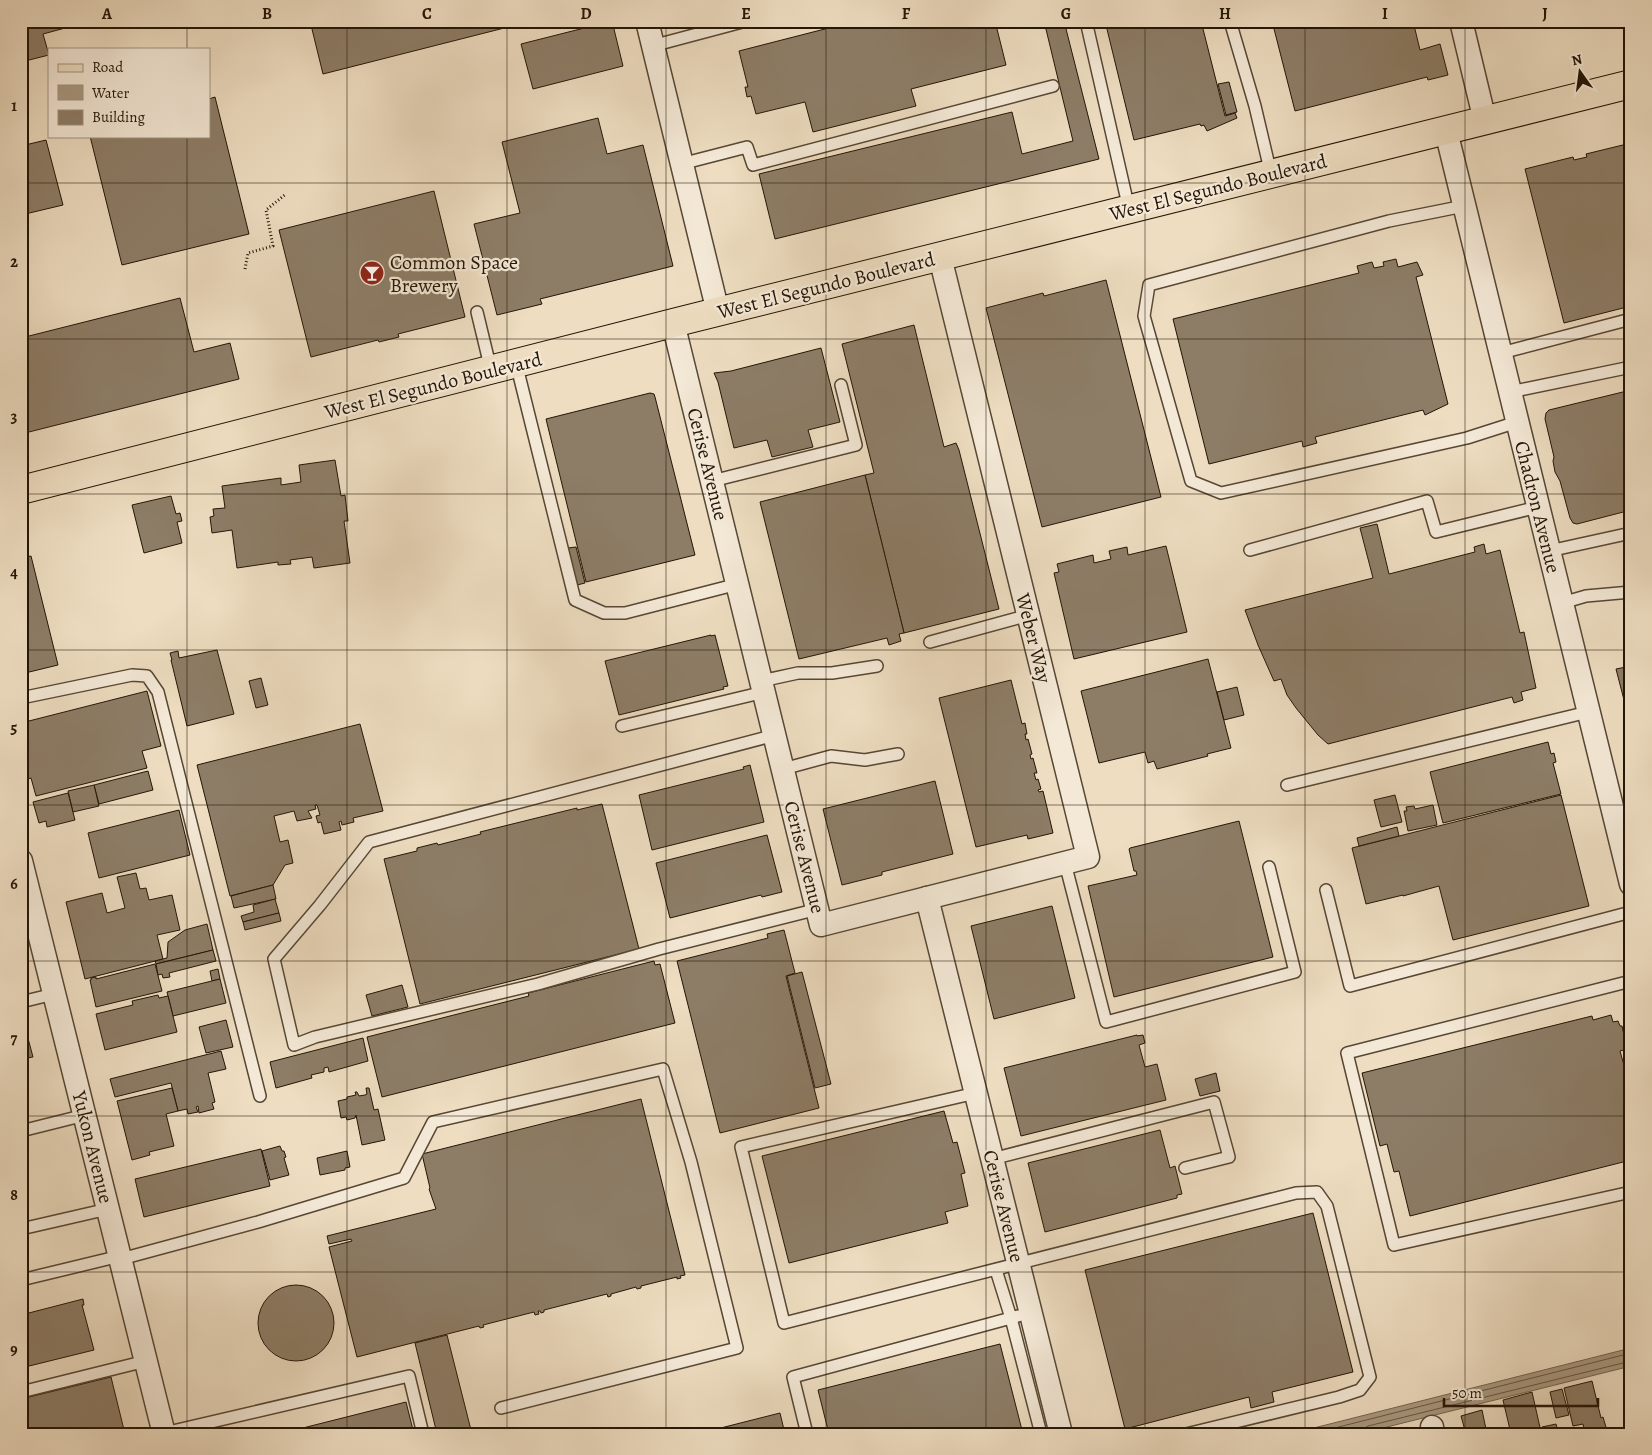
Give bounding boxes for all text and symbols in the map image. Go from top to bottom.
text: A [101,3,113,25]
text: B [262,3,272,25]
text: C [422,3,432,25]
text: D [580,3,592,25]
text: E [741,3,751,25]
text: F [902,3,911,25]
text: G [1061,3,1071,25]
text: H [1219,3,1231,25]
text: I [1382,3,1388,25]
text: J [1542,3,1548,25]
legend [48,48,210,138]
north arrow [1554,48,1604,98]
text: N [1570,49,1584,70]
text: Road [92,57,124,77]
text: Water [91,83,129,103]
text: 1 [11,95,17,117]
text: Building [92,107,145,127]
street label: West El Segundo Boulevard [1106,147,1330,228]
street label: West El Segundo Boulevard [714,245,938,326]
place label: Common Space Brewery [390,249,518,299]
text: 2 [10,251,18,273]
bar icon: Common Space Brewery [359,260,385,286]
street label: West El Segundo Boulevard [321,345,545,426]
street label: Cerise Avenue [681,405,735,523]
text: 3 [11,406,18,428]
street label: Chadron Avenue [1508,438,1567,576]
text: 4 [10,562,18,584]
street label: Weber Way [1009,589,1058,687]
text: 5 [11,717,18,739]
street label: Cerise Avenue [778,798,832,916]
text: 6 [10,873,18,895]
text: 7 [11,1028,18,1050]
street label: Yukon Avenue [65,1087,120,1206]
street label: Cerise Avenue [977,1147,1031,1265]
text: 8 [10,1184,18,1206]
text: 9 [10,1339,18,1361]
scale bar [1444,1375,1598,1407]
text: 50 m [1452,1383,1482,1403]

